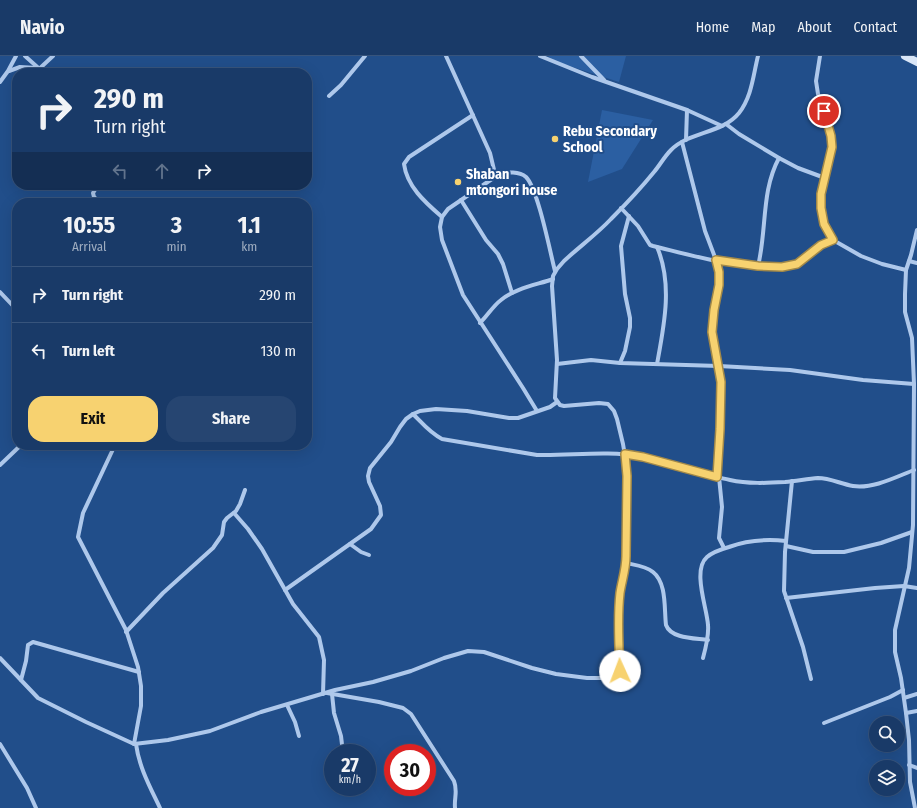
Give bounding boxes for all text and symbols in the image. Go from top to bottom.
text: Navio [20,16,65,39]
text: Home [696,19,729,36]
text: Map [751,19,775,36]
text: About [797,19,832,36]
text: Contact [854,19,897,36]
text: 290 m [94,82,164,115]
icon: right [28,84,80,136]
pin [807,94,841,128]
icon: arrive [813,100,835,122]
text: Turn right [94,116,166,138]
place label: Rebu Secondary School [563,123,657,156]
marker: Rebu Secondary School [550,134,560,144]
icon: left [109,160,131,182]
icon: ahead [151,160,173,182]
icon: right [193,160,215,182]
place label: Shaban mtongori house [466,166,557,199]
marker: Shaban mtongori house [453,177,463,187]
text: 10:55 [63,211,115,239]
text: 3 [171,211,182,239]
text: 1.1 [238,211,261,239]
text: Arrival [72,239,106,254]
text: min [166,239,187,254]
text: km [241,239,257,254]
icon: right [28,284,50,306]
text: Turn right [62,286,123,304]
text: 290 m [259,286,296,304]
icon: left [28,340,50,362]
text: Turn left [62,342,115,360]
text: 130 m [261,342,296,360]
button: Exit [28,396,158,442]
button: Share [166,396,296,442]
position arrow [599,650,641,692]
map controls [869,716,905,796]
button: search [869,716,905,752]
speed limit sign: 30 [384,744,436,796]
text: 27 [341,753,359,777]
button: layers [869,760,905,796]
text: km/h [339,774,361,786]

